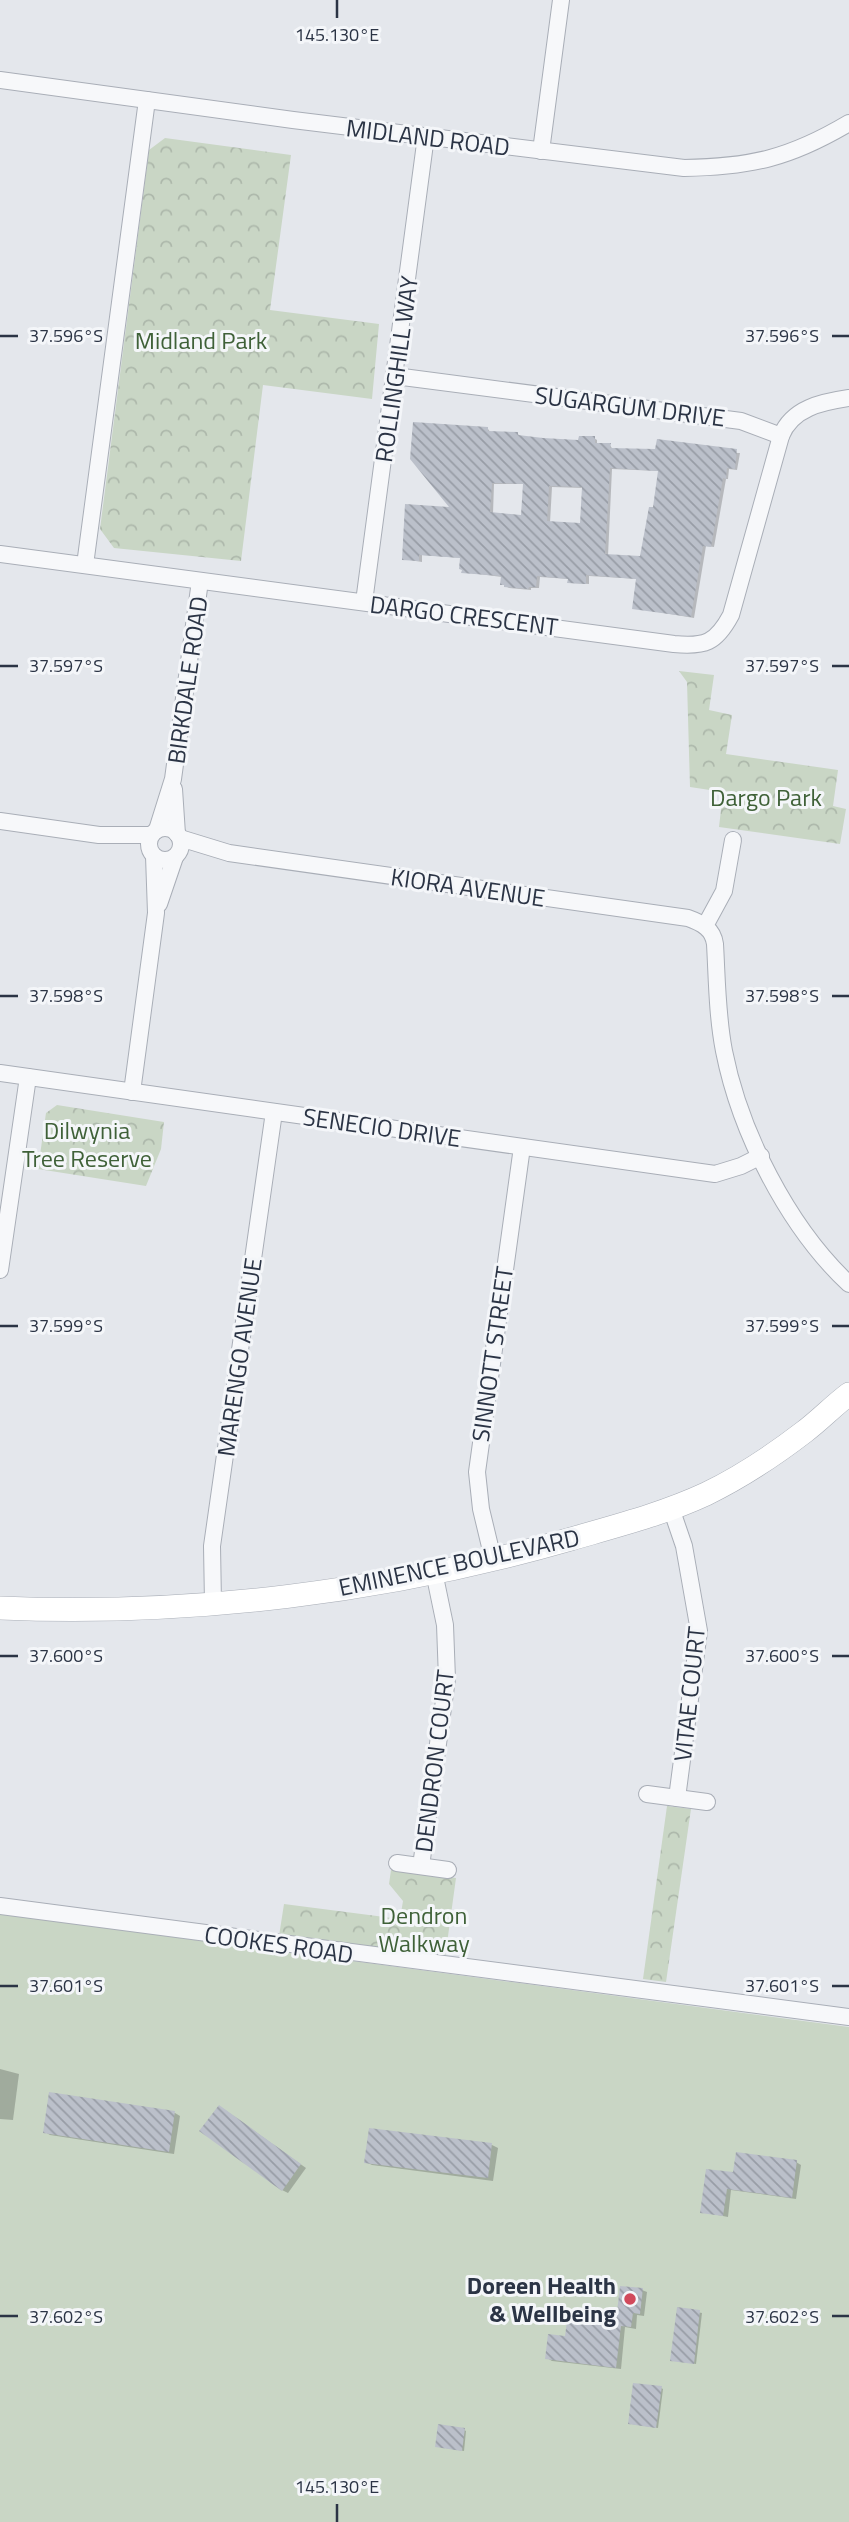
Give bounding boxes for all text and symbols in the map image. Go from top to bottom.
text: 145.130°E [295,21,379,48]
street label: MIDLAND ROAD [344,109,512,165]
street label: ROLLINGHILL WAY [365,273,427,464]
text: 37.596°S [29,322,103,349]
park label: Midland Park [135,322,268,358]
text: 37.596°S [745,322,819,349]
street label: SUGARGUM DRIVE [533,376,727,436]
street label: DARGO CRESCENT [368,586,561,644]
street label: BIRKDALE ROAD [157,594,217,766]
text: 37.597°S [29,652,103,679]
text: 37.597°S [745,652,819,679]
park label: Dargo Park [710,779,822,815]
street label: KIORA AVENUE [389,858,547,916]
text: 37.598°S [29,982,103,1009]
text: 37.598°S [745,982,819,1009]
street label: SENECIO DRIVE [301,1098,463,1156]
park label: Dilwynia Tree Reserve [22,1112,152,1176]
street label: MARENGO AVENUE [207,1255,271,1459]
street label: SINNOTT STREET [462,1264,522,1444]
text: 37.599°S [29,1312,103,1339]
text: 37.599°S [745,1312,819,1339]
street label: EMINENCE BOULEVARD [335,1519,583,1605]
street label: VITAE COURT [664,1624,714,1763]
text: 37.600°S [29,1642,103,1669]
text: 37.600°S [745,1642,819,1669]
street label: DENDRON COURT [405,1667,463,1854]
park label: Dendron Walkway [378,1897,470,1961]
street label: COOKES ROAD [202,1916,356,1972]
text: 37.601°S [29,1972,103,1999]
text: 37.601°S [745,1972,819,1999]
place label: Doreen Health & Wellbeing [467,2267,616,2331]
marker: Doreen Health & Wellbeing [622,2291,638,2307]
text: 37.602°S [29,2303,103,2330]
text: 37.602°S [745,2303,819,2330]
text: 145.130°E [295,2473,379,2500]

